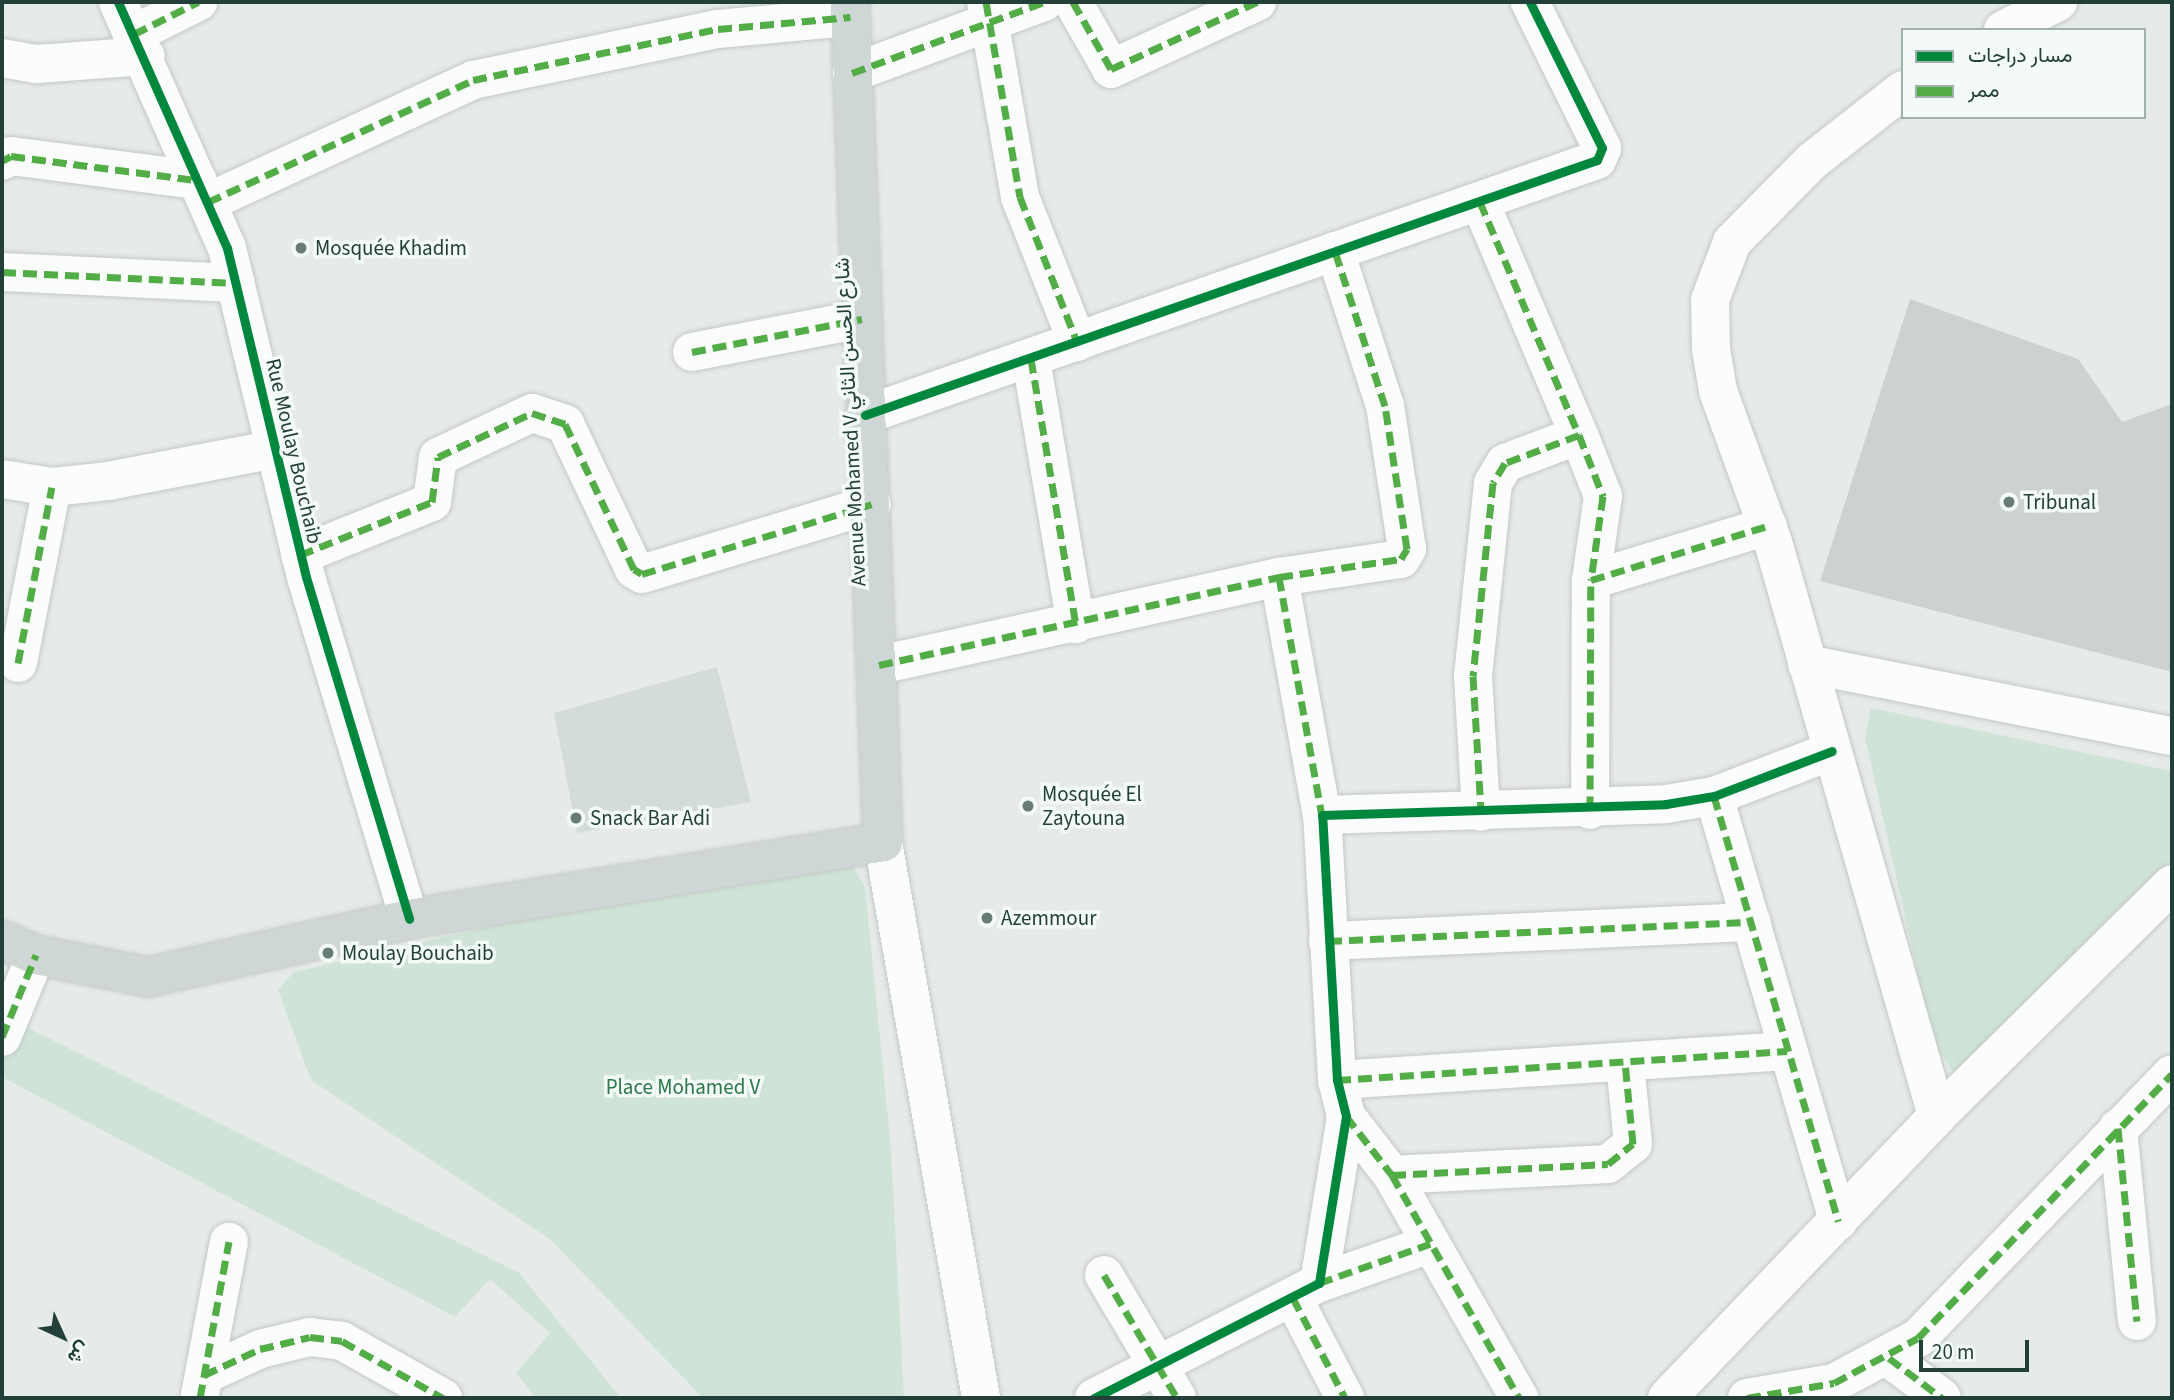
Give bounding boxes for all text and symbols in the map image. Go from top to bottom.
legend [1901,28,2146,119]
text: مسار دراجات [1968,40,2072,70]
text: ممر [1968,75,1999,105]
place label: Mosquée Khadim [315,235,467,261]
marker: Mosquée Khadim [293,240,309,256]
street label: Avenue Mohamed V شارع الحسن الثاني [829,257,871,587]
street label: Rue Moulay Bouchaib [260,356,328,546]
place label: Tribunal [2023,489,2096,515]
marker: Tribunal [2001,494,2017,510]
place label: Mosquée El Zaytouna [1042,781,1142,831]
marker: Mosquée El Zaytouna [1020,798,1036,814]
place label: Snack Bar Adi [590,805,710,831]
marker: Snack Bar Adi [568,810,584,826]
place label: Azemmour [1001,905,1096,931]
marker: Azemmour [979,910,995,926]
place label: Moulay Bouchaib [342,940,494,966]
marker: Moulay Bouchaib [320,945,336,961]
park label: Place Mohamed V [606,1074,760,1100]
north arrow [28,1302,98,1372]
scale bar [1922,1326,2032,1370]
text: ش [61,1335,96,1370]
text: 20 m [1932,1337,1974,1367]

